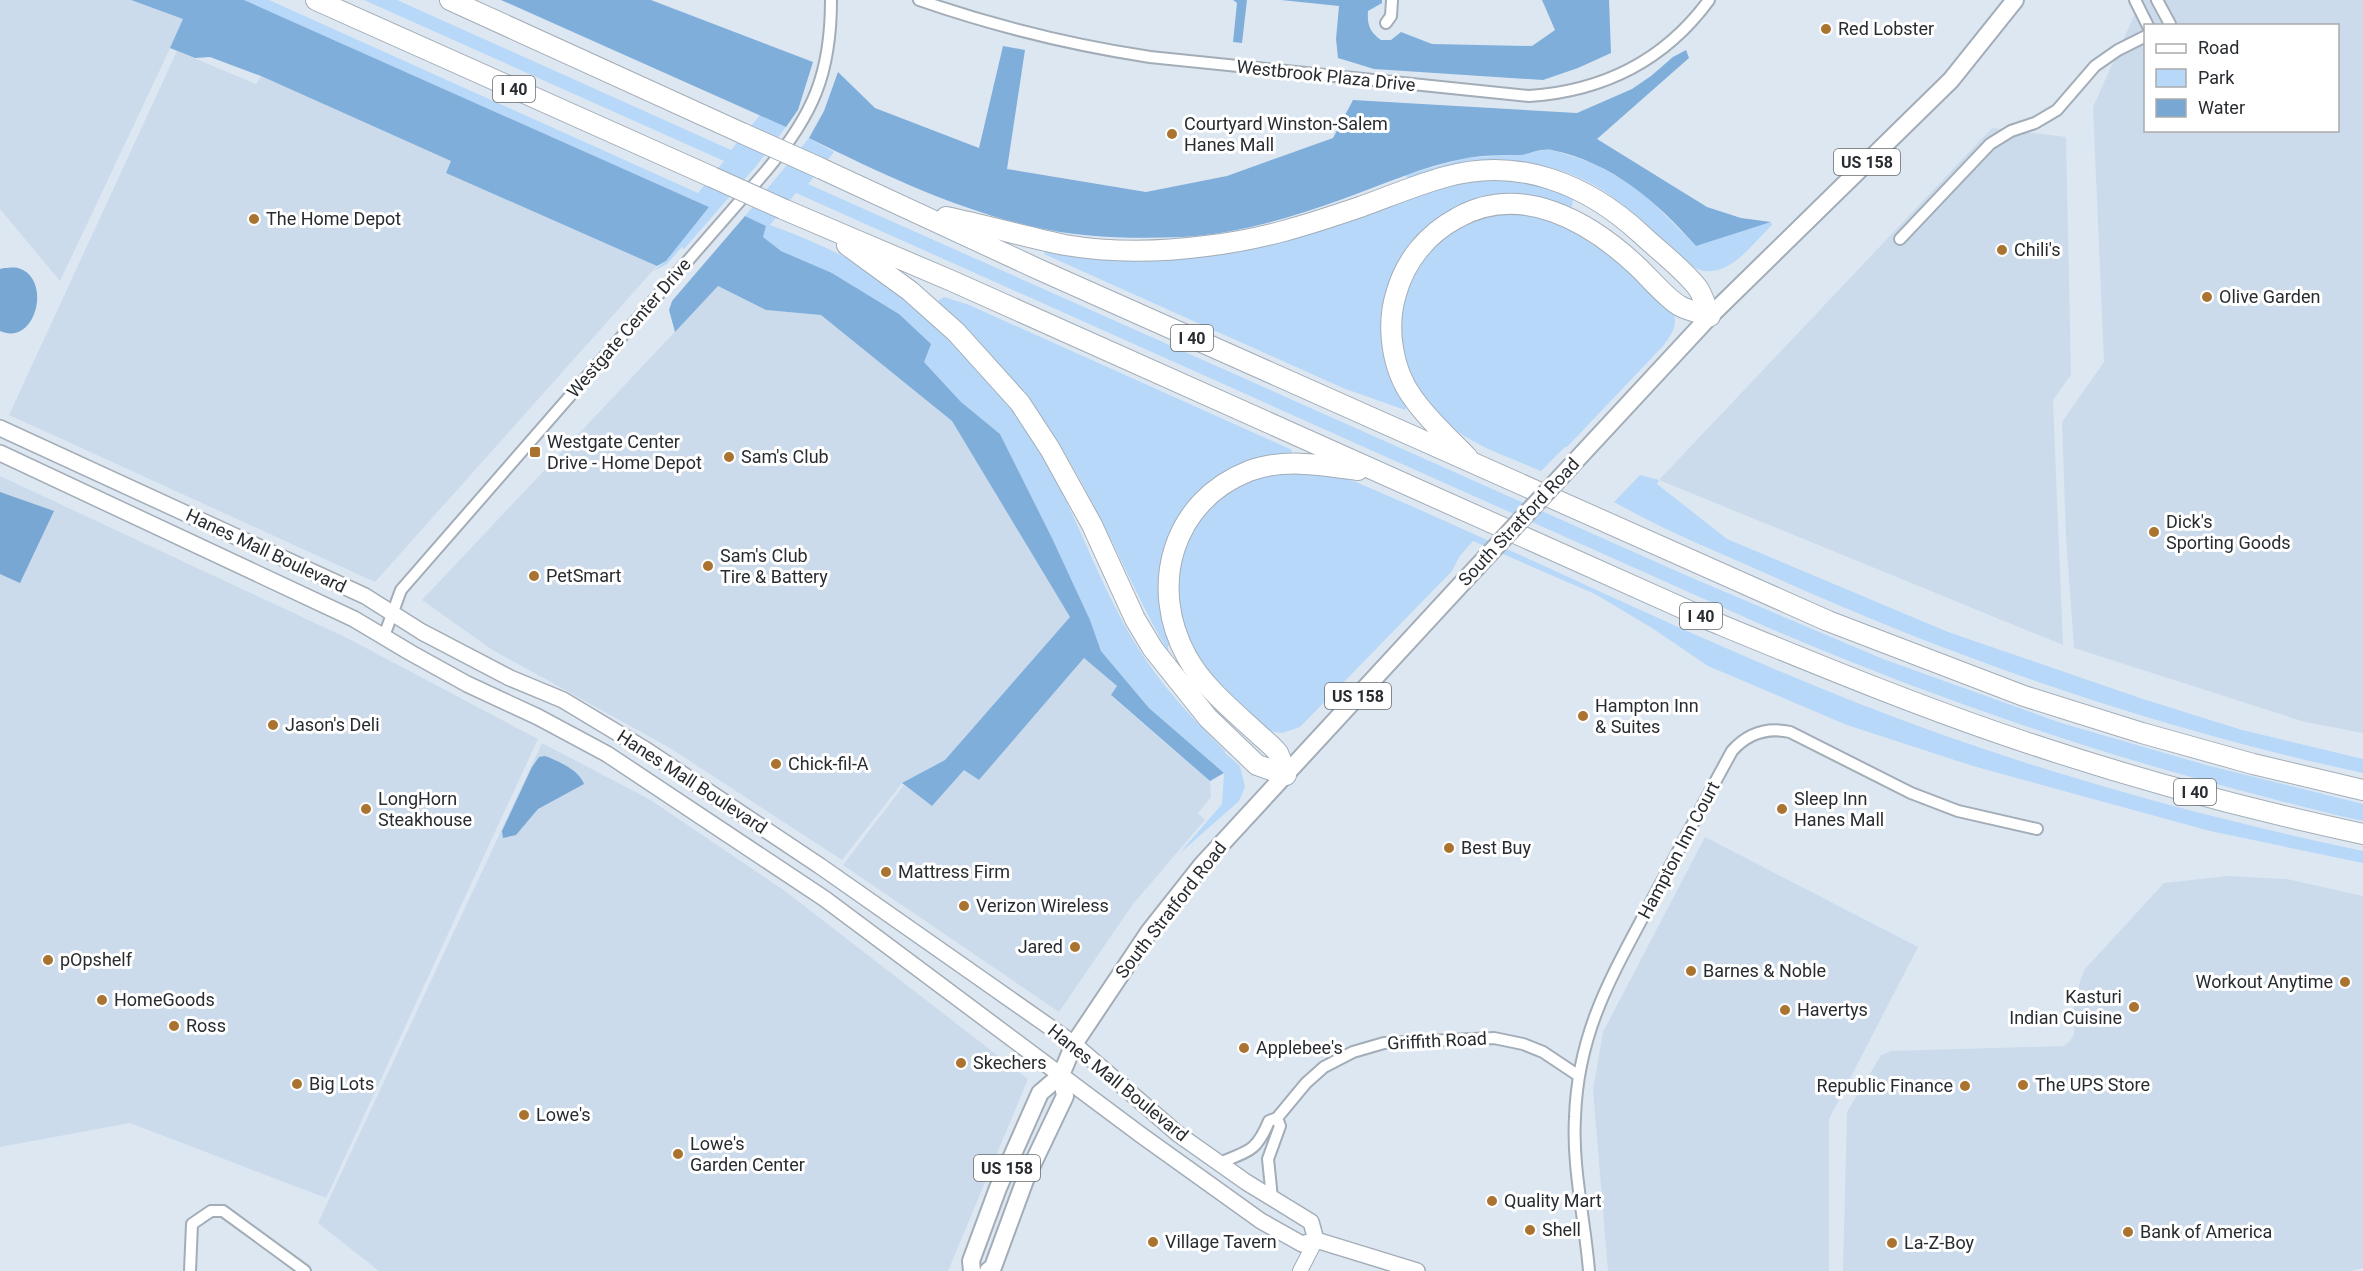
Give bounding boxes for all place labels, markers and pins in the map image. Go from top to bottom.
place label: Red Lobster [1838,18,1934,39]
marker: Red Lobster [1819,22,1833,36]
place label: Courtyard Winston-Salem Hanes Mall [1184,113,1388,155]
marker: Courtyard Winston-Salem Hanes Mall [1165,127,1179,141]
place label: The Home Depot [266,208,401,229]
marker: The Home Depot [247,212,261,226]
place label: Chili's [2014,239,2061,260]
marker: Chili's [1995,243,2009,257]
place label: Olive Garden [2219,286,2320,307]
marker: Olive Garden [2200,290,2214,304]
place label: Westgate Center Drive - Home Depot [547,431,702,473]
marker: Westgate Center Drive - Home Depot [528,445,542,459]
place label: Sam's Club [741,446,829,467]
marker: Sam's Club [722,450,736,464]
place label: Dick's Sporting Goods [2166,511,2291,553]
marker: Dick's Sporting Goods [2147,525,2161,539]
place label: Sam's Club Tire & Battery [720,545,828,587]
marker: Sam's Club Tire & Battery [701,559,715,573]
place label: PetSmart [546,565,621,586]
marker: PetSmart [527,569,541,583]
place label: Hampton Inn & Suites [1595,695,1699,737]
marker: Hampton Inn & Suites [1576,709,1590,723]
place label: Jason's Deli [285,714,380,735]
marker: Jason's Deli [266,718,280,732]
place label: Chick-fil-A [788,753,869,774]
marker: Chick-fil-A [769,757,783,771]
place label: LongHorn Steakhouse [378,788,472,830]
place label: Sleep Inn Hanes Mall [1794,788,1884,830]
marker: LongHorn Steakhouse [359,802,373,816]
marker: Sleep Inn Hanes Mall [1775,802,1789,816]
place label: Best Buy [1461,837,1532,858]
marker: Best Buy [1442,841,1456,855]
place label: Mattress Firm [898,861,1010,882]
marker: Mattress Firm [879,865,893,879]
place label: Verizon Wireless [976,895,1109,916]
marker: Verizon Wireless [957,899,971,913]
place label: Jared [1018,936,1063,957]
marker: Jared [1068,940,1082,954]
place label: pOpshelf [60,949,133,970]
marker: pOpshelf [41,953,55,967]
place label: Barnes & Noble [1703,960,1826,981]
marker: Barnes & Noble [1684,964,1698,978]
place label: Workout Anytime [2195,971,2333,992]
marker: Workout Anytime [2338,975,2352,989]
place label: Kasturi Indian Cuisine [2009,986,2122,1028]
place label: HomeGoods [114,989,215,1010]
marker: HomeGoods [95,993,109,1007]
place label: Havertys [1797,999,1868,1020]
marker: Kasturi Indian Cuisine [2127,1000,2141,1014]
marker: Havertys [1778,1003,1792,1017]
place label: Ross [186,1015,226,1036]
marker: Ross [167,1019,181,1033]
place label: Applebee's [1256,1037,1343,1058]
marker: Applebee's [1237,1041,1251,1055]
place label: Skechers [973,1052,1046,1073]
marker: Skechers [954,1056,968,1070]
place label: Big Lots [309,1073,374,1094]
place label: The UPS Store [2035,1074,2150,1095]
place label: Republic Finance [1817,1075,1953,1096]
marker: Big Lots [290,1077,304,1091]
marker: The UPS Store [2016,1078,2030,1092]
marker: Republic Finance [1958,1079,1972,1093]
place label: Lowe's [536,1104,591,1125]
marker: Lowe's [517,1108,531,1122]
place label: Lowe's Garden Center [690,1133,805,1175]
marker: Lowe's Garden Center [671,1147,685,1161]
place label: Quality Mart [1504,1190,1602,1211]
marker: Quality Mart [1485,1194,1499,1208]
place label: Shell [1542,1219,1581,1240]
place label: Bank of America [2140,1221,2272,1242]
marker: Shell [1523,1223,1537,1237]
marker: Bank of America [2121,1225,2135,1239]
place label: Village Tavern [1165,1231,1277,1252]
place label: La-Z-Boy [1904,1232,1975,1253]
marker: Village Tavern [1146,1235,1160,1249]
marker: La-Z-Boy [1885,1236,1899,1250]

